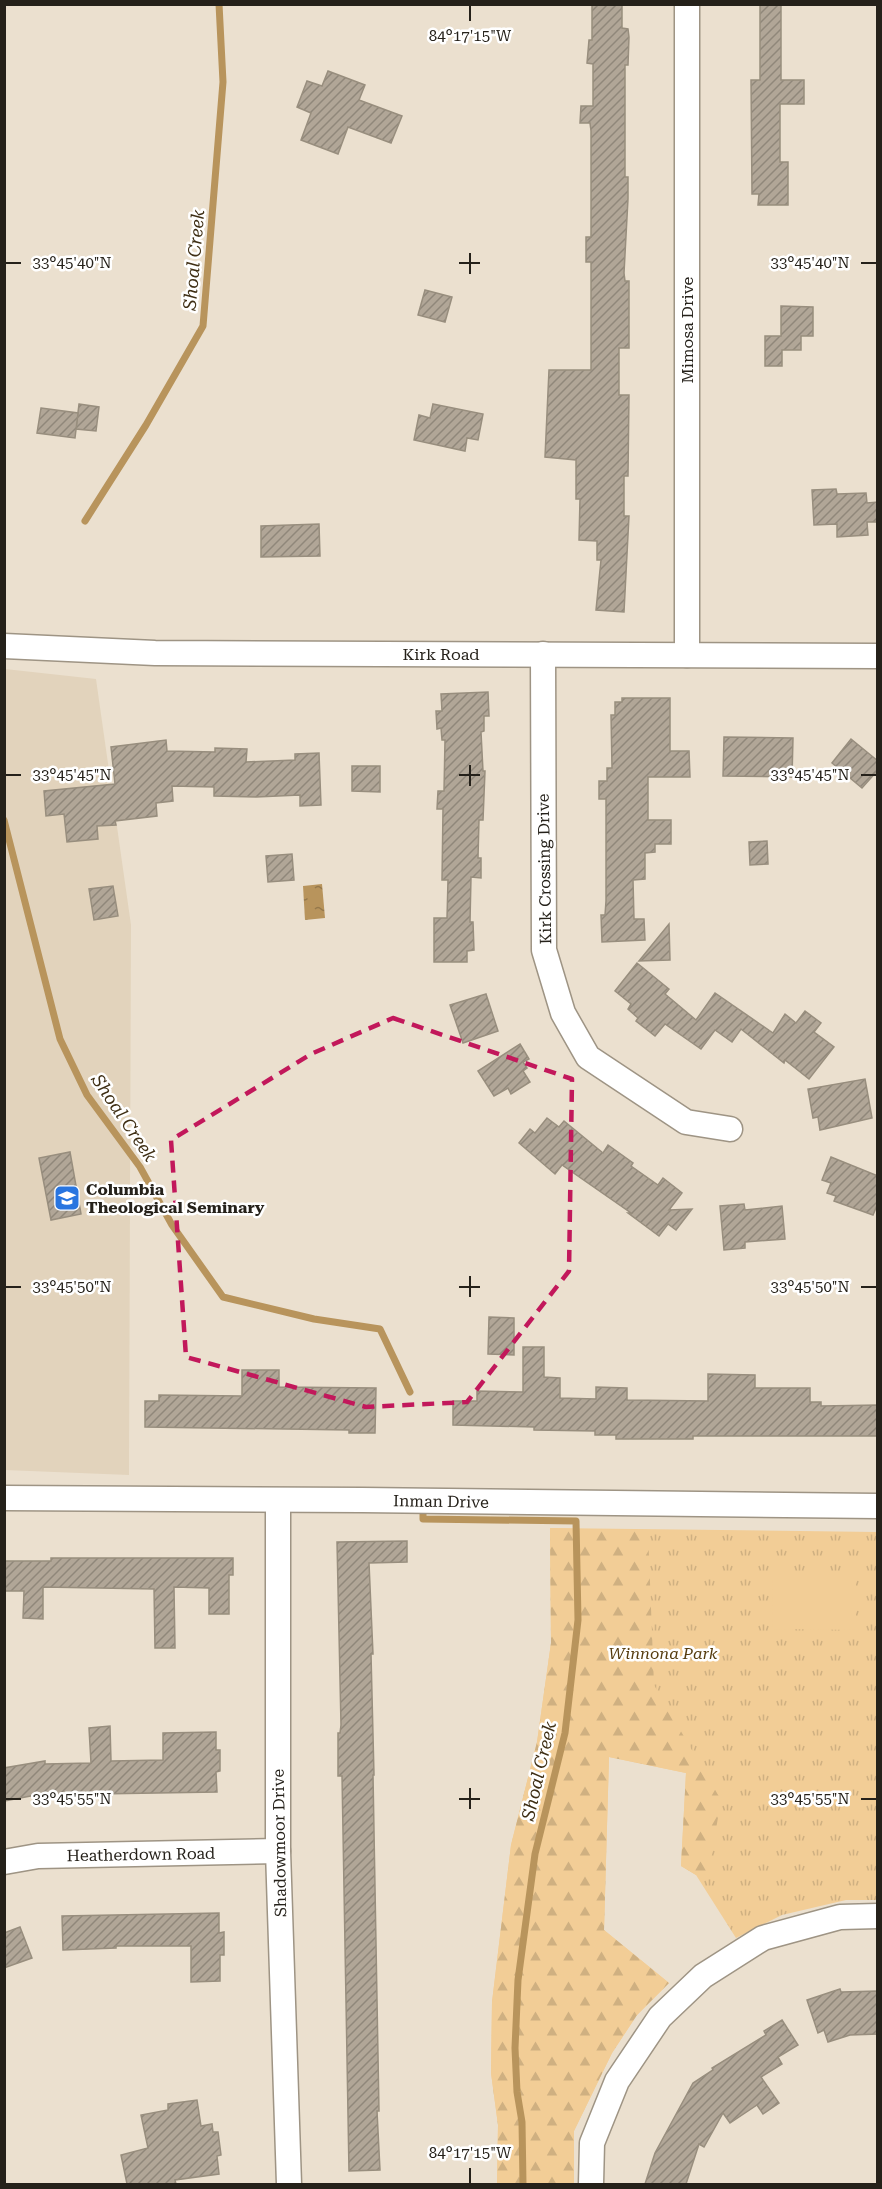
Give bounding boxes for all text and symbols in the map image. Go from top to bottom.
text: 84°17'15"W [429,27,512,45]
water label: Shoal Creek [179,209,208,312]
text: 33°45'40"N [32,254,112,272]
text: 33°45'40"N [770,254,850,272]
street label: Mimosa Drive [678,276,697,383]
street label: Kirk Road [403,645,479,664]
text: 33°45'45"N [32,766,112,784]
text: 33°45'45"N [770,766,850,784]
street label: Kirk Crossing Drive [534,793,555,945]
water label: Shoal Creek [87,1069,161,1166]
place label: Columbia Theological Seminary [86,1180,265,1217]
school or university icon: Columbia Theological Seminary [52,1183,82,1213]
text: 33°45'50"N [32,1278,112,1296]
text: 33°45'50"N [770,1278,850,1296]
street label: Inman Drive [393,1491,489,1512]
park label: Winnona Park [608,1644,718,1663]
water label: Shoal Creek [517,1719,560,1823]
street label: Shadowmoor Drive [269,1768,290,1917]
text: 33°45'55"N [32,1790,112,1808]
text: 33°45'55"N [770,1790,850,1808]
street label: Heatherdown Road [67,1844,215,1865]
text: 84°17'15"W [429,2144,512,2162]

